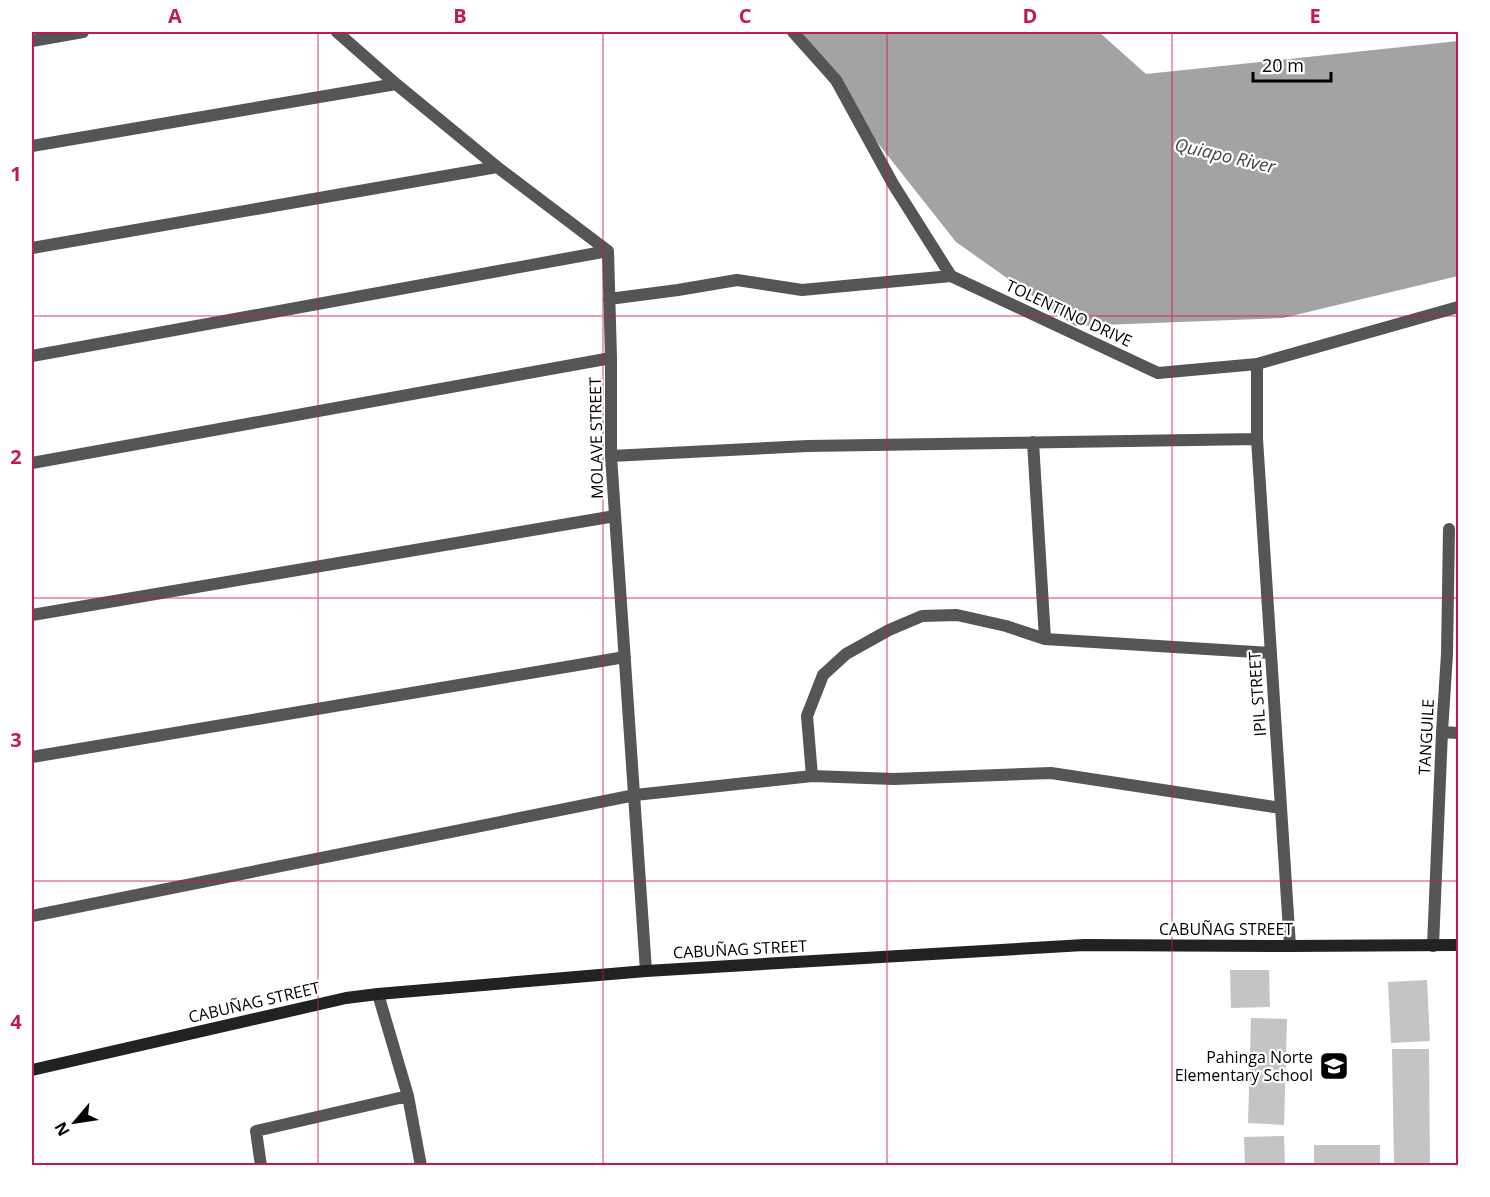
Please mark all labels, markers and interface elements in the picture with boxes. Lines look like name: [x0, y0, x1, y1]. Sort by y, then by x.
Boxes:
text: A: [168, 2, 182, 29]
text: B: [453, 2, 467, 29]
text: C: [739, 2, 752, 29]
text: D: [1023, 2, 1037, 29]
text: E: [1309, 2, 1321, 29]
scale bar: [1253, 45, 1331, 83]
text: 20 m: [1262, 53, 1304, 77]
water label: Quiapo River: [1173, 132, 1279, 178]
text: 1: [10, 160, 22, 187]
street label: TOLENTINO DRIVE: [1002, 274, 1136, 352]
street label: MOLAVE STREET: [584, 377, 608, 499]
text: 2: [10, 443, 22, 470]
street label: IPIL STREET: [1243, 651, 1271, 737]
street label: TANGUILE: [1413, 698, 1439, 776]
text: 3: [10, 726, 22, 753]
street label: CABUÑAG STREET: [1159, 918, 1293, 940]
street label: CABUÑAG STREET: [672, 934, 808, 963]
street label: CABUÑAG STREET: [186, 976, 322, 1028]
text: 4: [10, 1008, 22, 1035]
place label: Pahinga Norte Elementary School: [1175, 1046, 1313, 1086]
school or university icon: Pahinga Norte Elementary School: [1318, 1050, 1350, 1082]
north arrow: [45, 1092, 105, 1152]
text: N: [49, 1118, 75, 1140]

